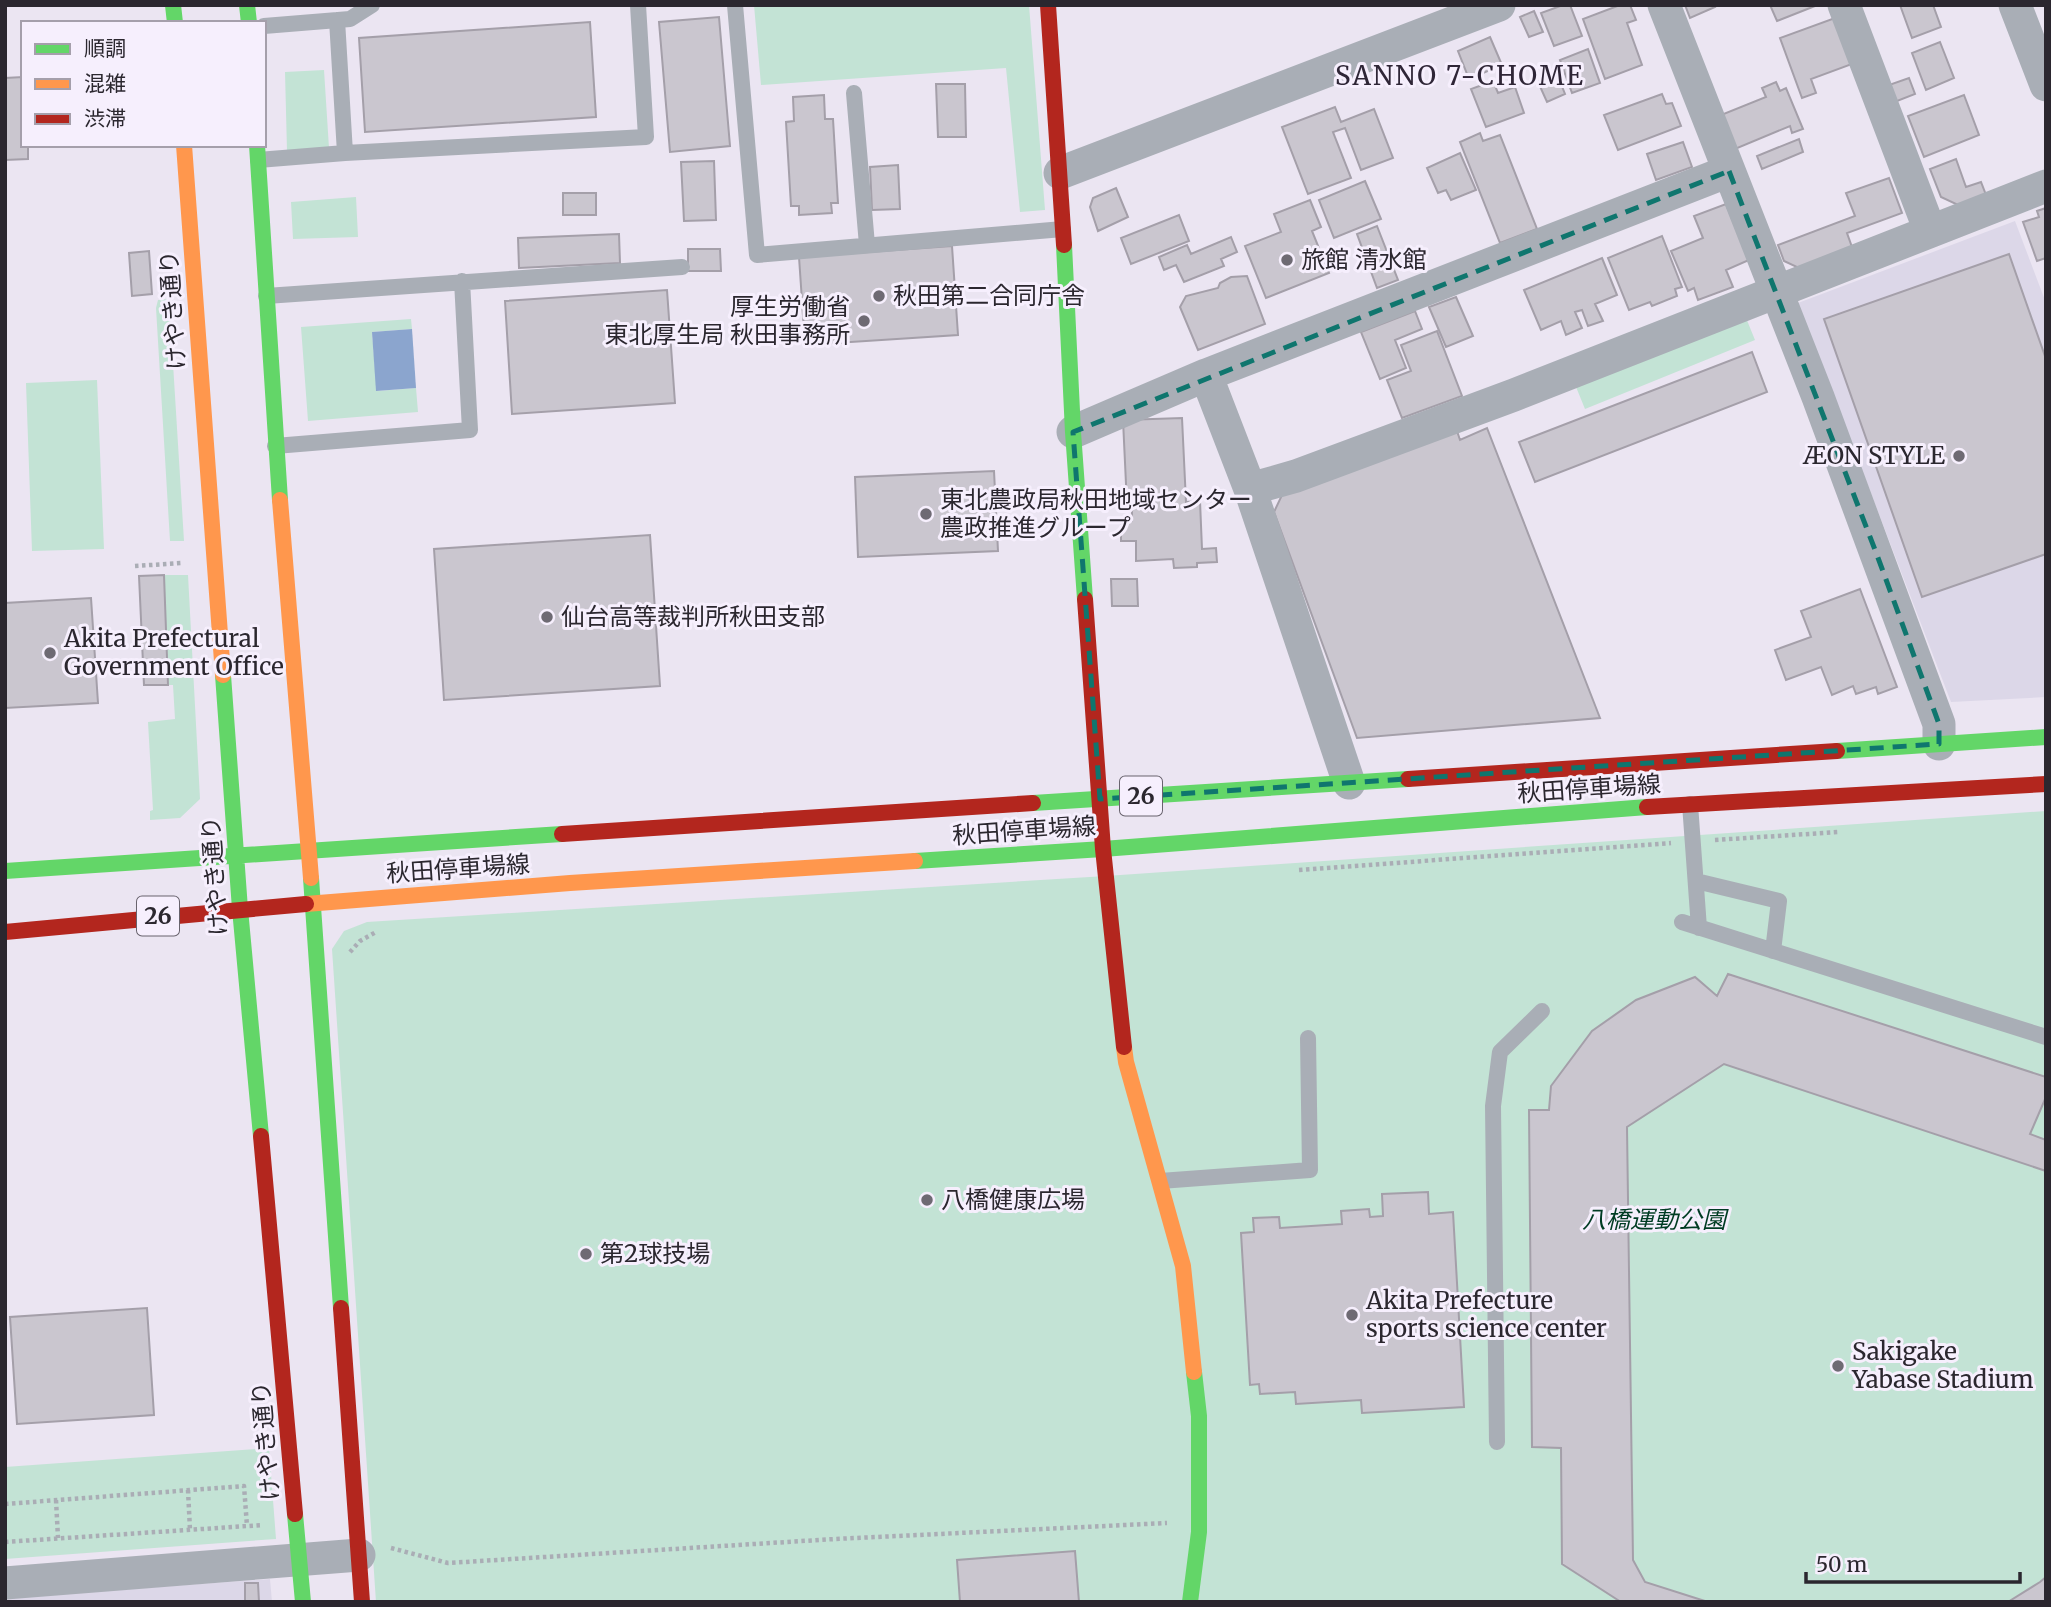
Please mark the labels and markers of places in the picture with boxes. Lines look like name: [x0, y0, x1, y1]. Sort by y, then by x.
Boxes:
place label: 旅館 清水館: [1301, 244, 1427, 275]
marker: 旅館 清水館: [1279, 252, 1295, 268]
place label: 秋田第二合同庁舎: [893, 280, 1085, 311]
marker: 秋田第二合同庁舎: [871, 288, 887, 304]
place label: 厚生労働省 東北厚生局 秋田事務所: [604, 291, 850, 350]
marker: 厚生労働省 東北厚生局 秋田事務所: [856, 313, 872, 329]
place label: ÆON STYLE: [1803, 440, 1946, 471]
marker: ÆON STYLE: [1951, 448, 1967, 464]
place label: 東北農政局秋田地域センター 農政推進グループ: [940, 484, 1252, 543]
marker: 東北農政局秋田地域センター 農政推進グループ: [918, 506, 934, 522]
place label: 仙台高等裁判所秋田支部: [561, 601, 825, 632]
marker: 仙台高等裁判所秋田支部: [539, 609, 555, 625]
place label: Akita Prefectural Government Office: [63, 623, 284, 682]
marker: Akita Prefectural Government Office: [42, 645, 58, 661]
place label: 八橋健康広場: [941, 1184, 1085, 1215]
marker: 八橋健康広場: [919, 1192, 935, 1208]
place label: 第2球技場: [600, 1238, 710, 1269]
marker: 第2球技場: [578, 1246, 594, 1262]
place label: Akita Prefecture sports science center: [1365, 1285, 1607, 1344]
marker: Akita Prefecture sports science center: [1344, 1307, 1360, 1323]
place label: Sakigake Yabase Stadium: [1851, 1336, 2034, 1395]
marker: Sakigake Yabase Stadium: [1830, 1358, 1846, 1374]

